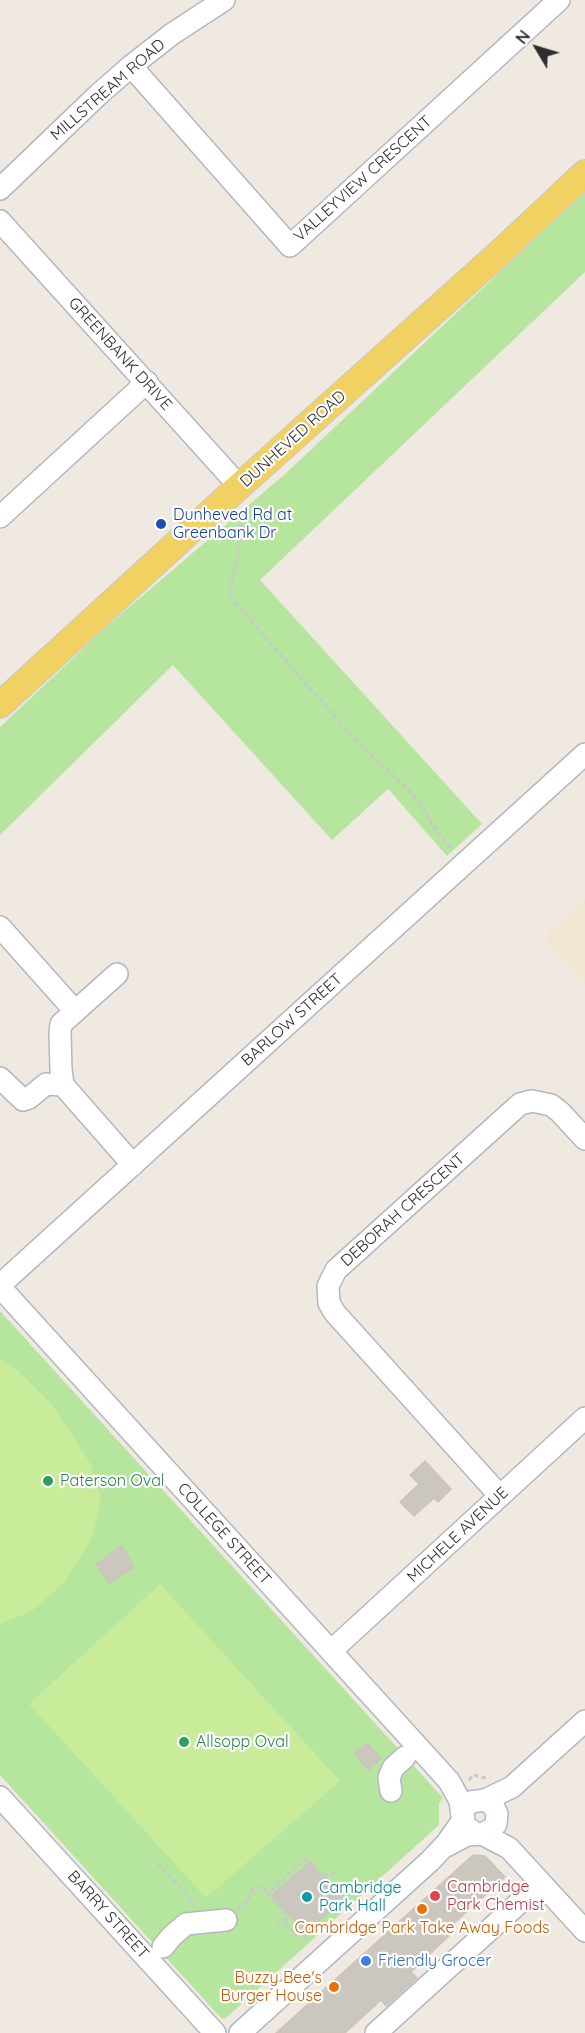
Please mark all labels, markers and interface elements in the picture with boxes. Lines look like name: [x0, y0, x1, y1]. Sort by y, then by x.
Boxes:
north arrow: [507, 18, 567, 78]
text: N: [511, 26, 534, 48]
street label: MILLSTREAM ROAD: [47, 35, 169, 145]
street label: VALLEYVIEW CRESCENT: [290, 112, 436, 246]
street label: GREENBANK DRIVE: [64, 294, 176, 414]
street label: DUNHEVED ROAD: [236, 387, 350, 491]
place label: Dunheved Rd at Greenbank Dr: [173, 505, 292, 543]
marker: Dunheved Rd at Greenbank Dr: [154, 517, 168, 531]
street label: BARLOW STREET: [238, 970, 346, 1070]
street label: DEBORAH CRESCENT: [337, 1149, 469, 1271]
place label: Paterson Oval: [60, 1471, 165, 1491]
marker: Paterson Oval: [41, 1474, 55, 1488]
street label: COLLEGE STREET: [173, 1479, 275, 1589]
street label: MICHELE AVENUE: [404, 1483, 512, 1587]
place label: Allsopp Oval: [196, 1732, 289, 1752]
marker: Allsopp Oval: [177, 1735, 191, 1749]
street label: BARRY STREET: [63, 1867, 153, 1963]
place label: Cambridge Park Chemist: [447, 1877, 545, 1915]
place label: Cambridge Park Hall: [319, 1878, 401, 1916]
marker: Cambridge Park Chemist: [428, 1889, 442, 1903]
marker: Cambridge Park Hall: [300, 1890, 314, 1904]
marker: Cambridge Park Take Away Foods: [415, 1902, 429, 1916]
place label: Cambridge Park Take Away Foods: [294, 1918, 550, 1938]
place label: Friendly Grocer: [378, 1951, 491, 1971]
marker: Friendly Grocer: [359, 1954, 373, 1968]
place label: Buzzy Bee's Burger House: [220, 1968, 322, 2006]
marker: Buzzy Bee's Burger House: [327, 1980, 341, 1994]

